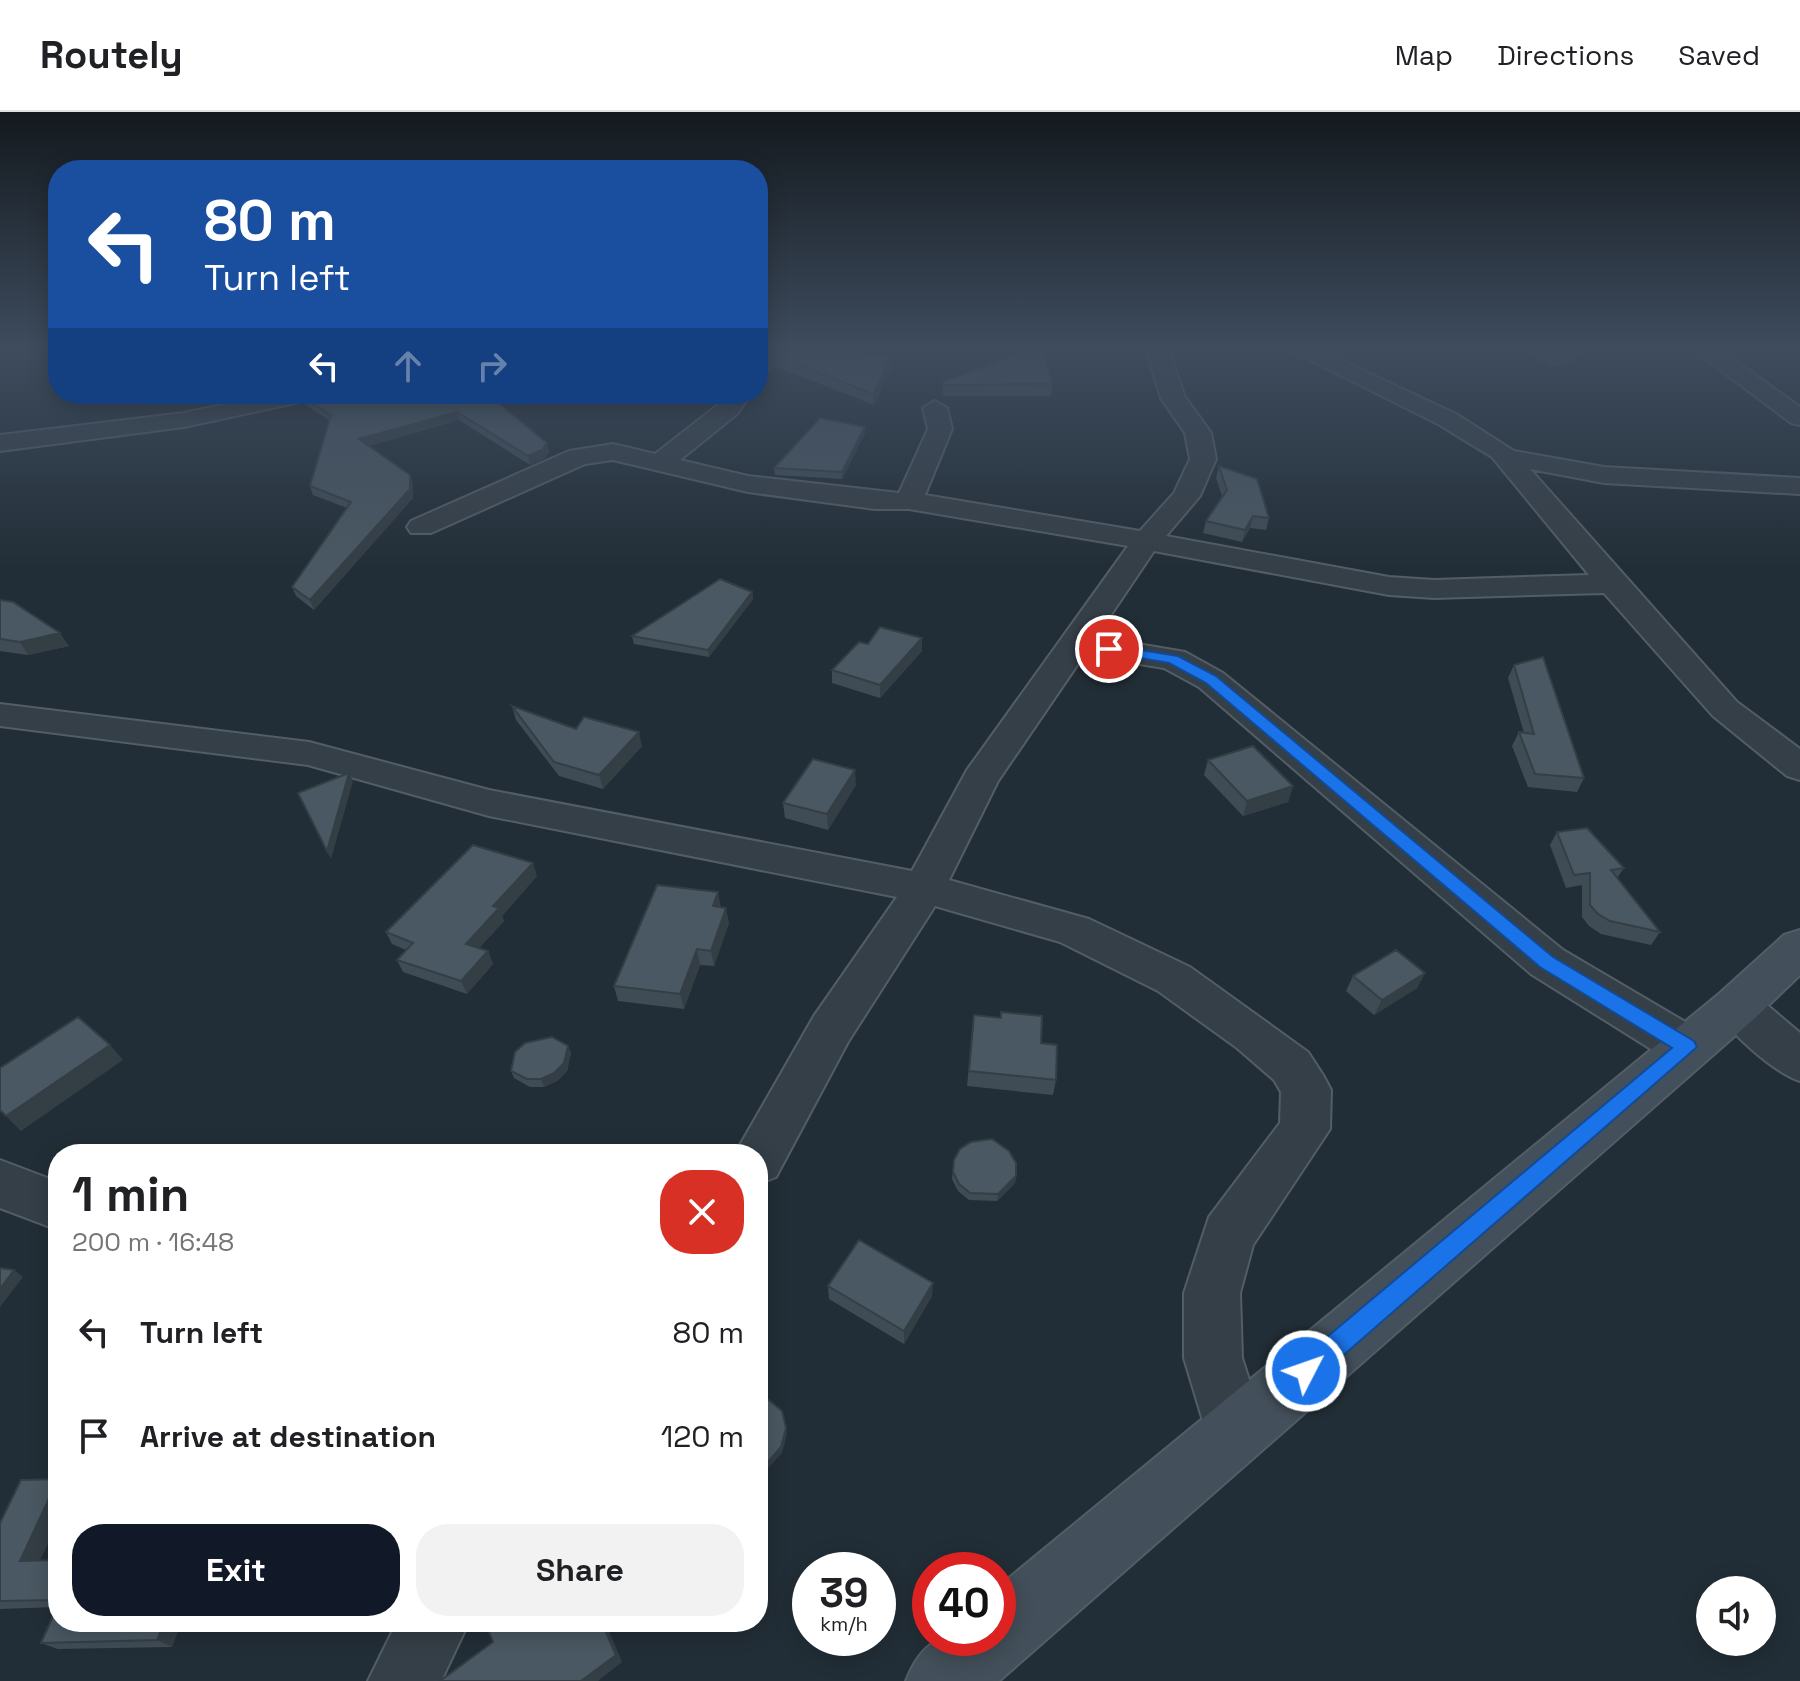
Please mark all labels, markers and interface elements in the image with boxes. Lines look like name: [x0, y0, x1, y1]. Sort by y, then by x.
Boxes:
text: Routely: [40, 31, 183, 79]
text: Map: [1395, 37, 1453, 73]
text: Directions: [1497, 37, 1634, 73]
text: Saved: [1678, 37, 1760, 73]
text: 80 m: [204, 185, 336, 256]
icon: left: [72, 192, 176, 296]
text: Turn left: [204, 255, 351, 301]
icon: left: [302, 344, 346, 388]
icon: ahead: [386, 344, 430, 388]
icon: right: [470, 344, 514, 388]
pin: [1075, 615, 1143, 683]
icon: arrive: [1087, 627, 1131, 671]
text: 1 min: [72, 1164, 189, 1225]
button: close: [660, 1170, 744, 1254]
text: 200 m · 16:48: [72, 1225, 234, 1259]
icon: left: [72, 1310, 116, 1354]
text: Turn left: [140, 1313, 263, 1352]
text: 80 m: [673, 1313, 744, 1352]
position arrow: [1264, 1329, 1348, 1413]
icon: arrive: [72, 1414, 116, 1458]
text: Arrive at destination: [140, 1417, 436, 1456]
text: 120 m: [661, 1417, 744, 1456]
button: Exit: [72, 1524, 400, 1616]
button: Share: [416, 1524, 744, 1616]
speed limit sign: 40: [912, 1552, 1016, 1656]
text: 39: [819, 1568, 869, 1619]
map controls: [1696, 1576, 1776, 1656]
button: sound: [1696, 1576, 1776, 1656]
text: km/h: [820, 1611, 868, 1637]

